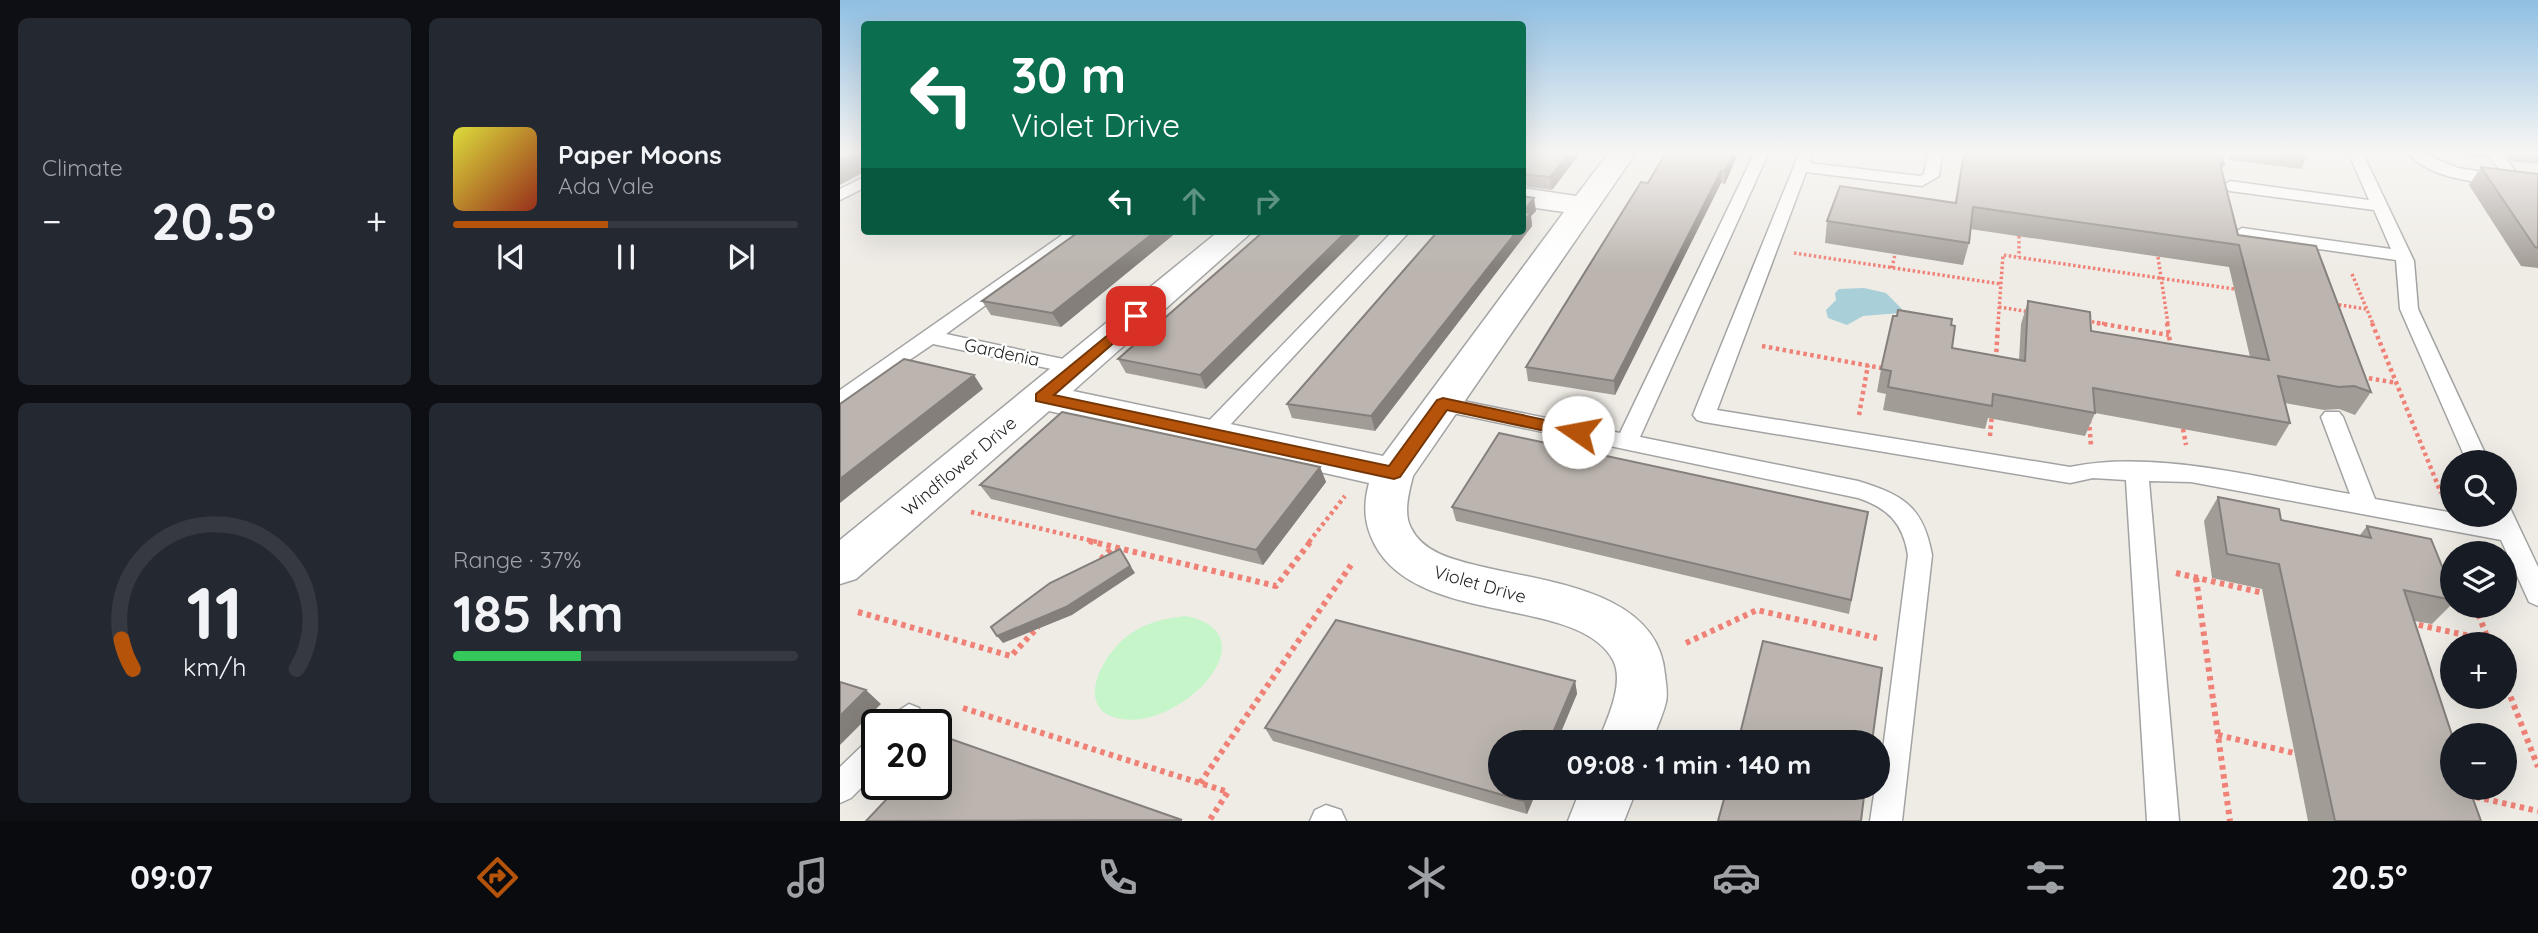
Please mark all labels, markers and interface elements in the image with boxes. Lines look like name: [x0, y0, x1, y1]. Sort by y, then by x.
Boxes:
text: 30 m: [1011, 44, 1126, 105]
icon: left: [896, 49, 987, 140]
text: Violet Drive: [1011, 105, 1180, 145]
text: Paper Moons: [558, 138, 722, 171]
text: Climate: [42, 153, 123, 182]
text: Ada Vale: [558, 171, 654, 200]
icon: left: [1102, 182, 1140, 220]
icon: ahead: [1175, 182, 1213, 220]
icon: right: [1248, 182, 1286, 220]
text: 20.5°: [151, 188, 276, 253]
text: −: [42, 197, 62, 245]
text: +: [366, 197, 387, 245]
icon: previous: [492, 238, 530, 276]
icon: pause: [607, 238, 645, 276]
icon: next: [722, 238, 760, 276]
pin: [1106, 286, 1166, 346]
icon: arrive: [1117, 297, 1155, 335]
street label: Gardenia: [962, 333, 1042, 371]
position arrow: [1541, 395, 1615, 469]
street label: Windflower Drive: [897, 411, 1021, 521]
map controls: [2440, 450, 2517, 800]
button: search: [2440, 450, 2517, 527]
button: layers: [2440, 541, 2517, 618]
text: Range · 37%: [453, 545, 581, 574]
street label: Violet Drive: [1431, 560, 1529, 608]
text: 11: [186, 566, 243, 657]
text: 185 km: [453, 580, 624, 645]
button: +: [2440, 632, 2517, 709]
text: km/h: [183, 651, 246, 682]
speed limit sign: 20: [861, 709, 952, 800]
button: −: [2440, 723, 2517, 800]
text: 09:08 · 1 min · 140 m: [1567, 748, 1811, 781]
icon: directions: [473, 853, 522, 902]
icon: music: [783, 853, 832, 902]
icon: phone: [1093, 853, 1142, 902]
icon: climate: [1402, 853, 1451, 902]
icon: car: [1712, 853, 1761, 902]
icon: filters: [2021, 853, 2070, 902]
text: 09:07: [130, 857, 213, 897]
text: 20.5°: [2331, 857, 2408, 897]

